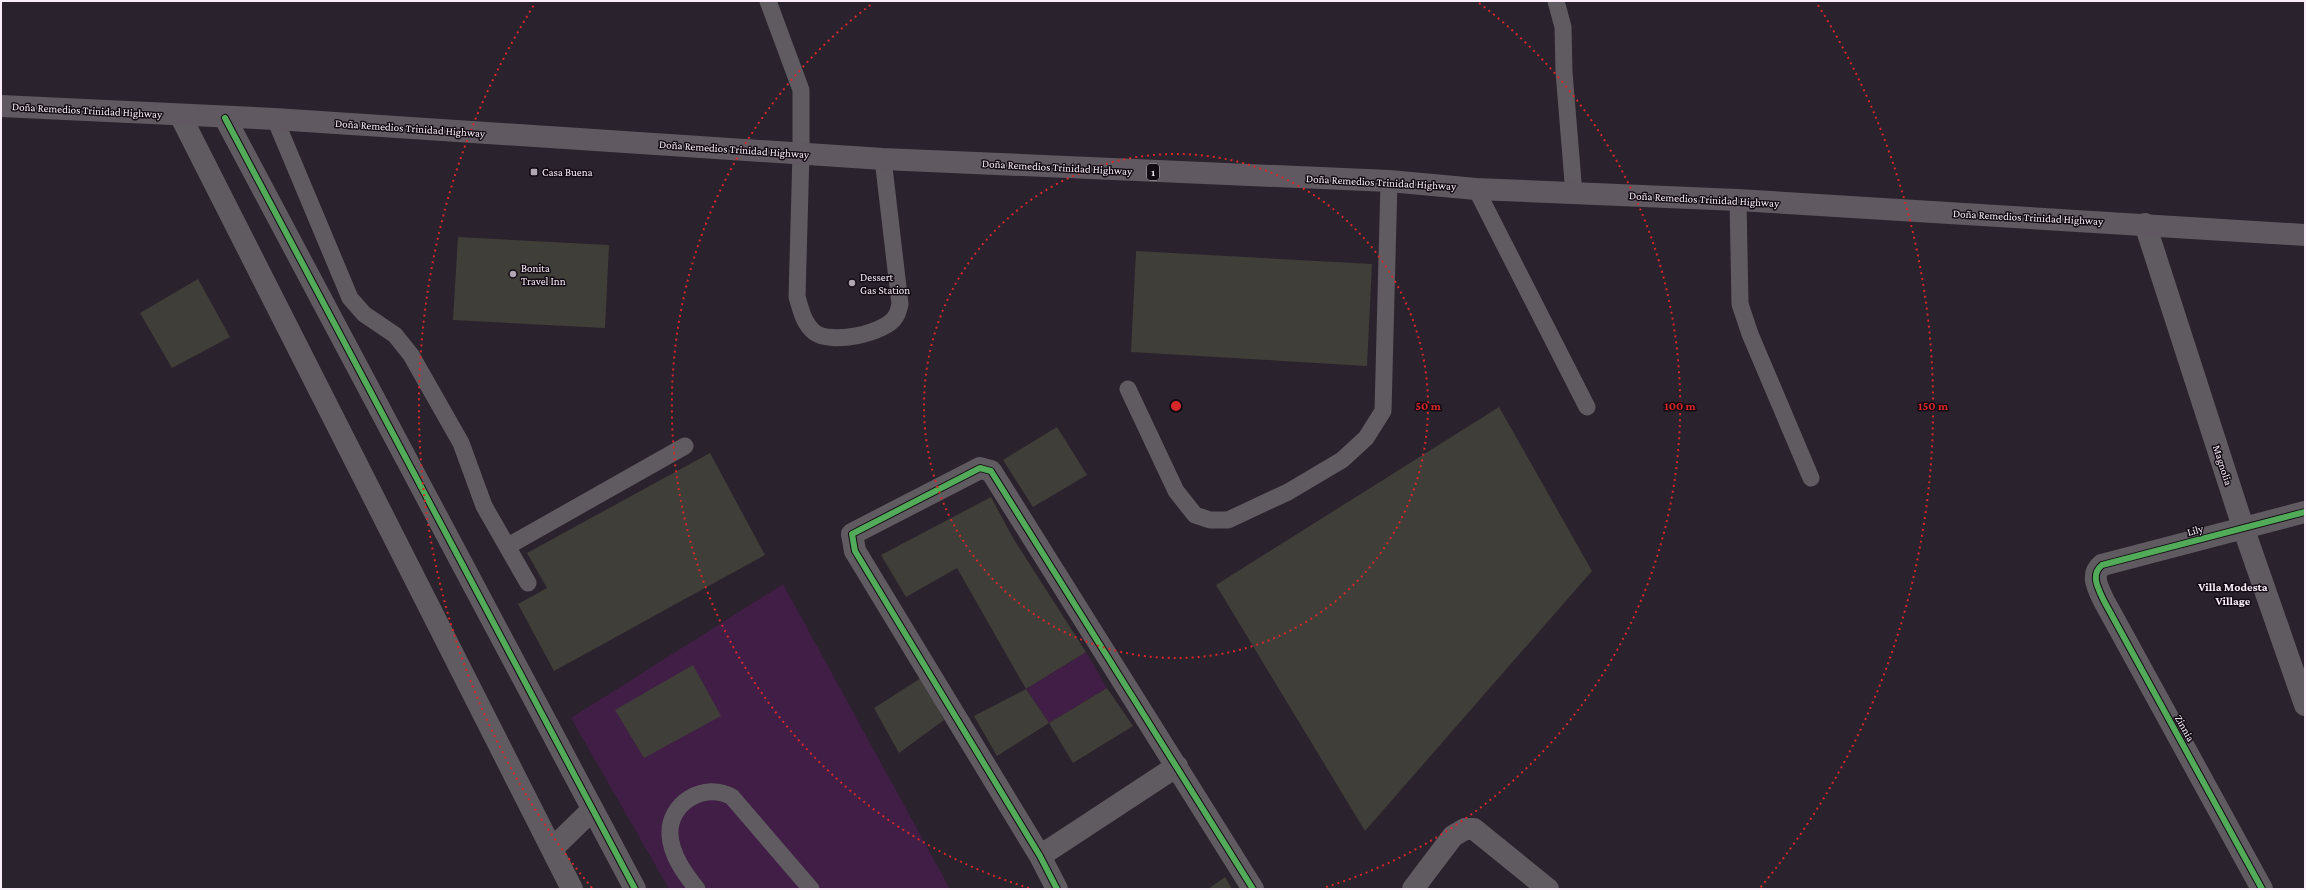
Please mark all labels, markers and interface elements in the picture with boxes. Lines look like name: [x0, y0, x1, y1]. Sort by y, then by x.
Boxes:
street label: Doña Remedios Trinidad Highway: [11, 100, 163, 121]
street label: Doña Remedios Trinidad Highway: [334, 117, 486, 140]
street label: Doña Remedios Trinidad Highway: [658, 138, 810, 161]
street label: Doña Remedios Trinidad Highway: [981, 157, 1133, 178]
road number: 1: [1147, 164, 1159, 180]
place label: Casa Buena: [542, 166, 593, 178]
marker: Casa Buena: [529, 167, 539, 177]
street label: Doña Remedios Trinidad Highway: [1305, 172, 1457, 193]
street label: Doña Remedios Trinidad Highway: [1628, 189, 1780, 210]
street label: Doña Remedios Trinidad Highway: [1952, 207, 2104, 228]
place label: Bonita Travel Inn: [521, 262, 566, 287]
marker: Bonita Travel Inn: [508, 269, 518, 279]
place label: Dessert Gas Station: [860, 271, 910, 296]
marker: Dessert Gas Station: [847, 278, 857, 288]
centre of rings: [1169, 399, 1183, 413]
text: 50 m: [1415, 399, 1442, 413]
text: 100 m: [1664, 399, 1697, 413]
text: 150 m: [1918, 399, 1949, 413]
street label: Magnolia: [2210, 443, 2235, 487]
street label: Lily: [2186, 522, 2206, 539]
district label: Villa Modesta Village: [2197, 580, 2268, 608]
street label: Zinnia: [2173, 713, 2197, 743]

